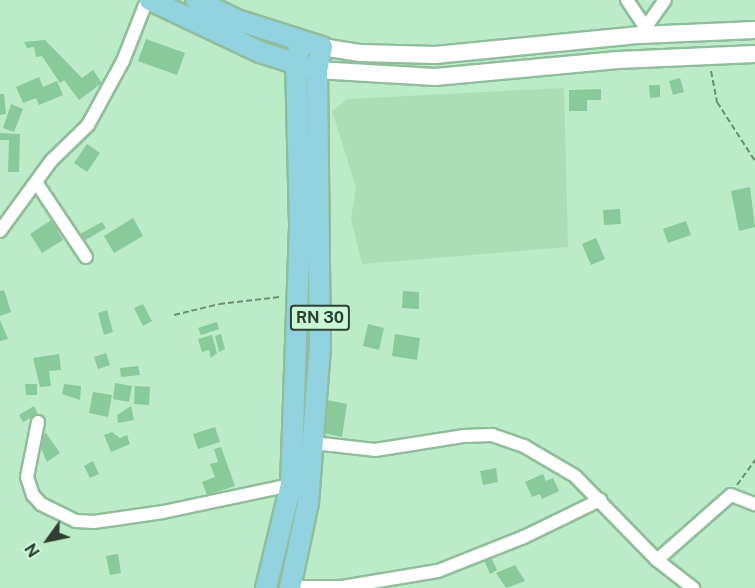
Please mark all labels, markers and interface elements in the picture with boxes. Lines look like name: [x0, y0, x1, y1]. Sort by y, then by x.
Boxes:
road number: RN 30: [288, 305, 352, 331]
north arrow: [18, 510, 78, 570]
text: N: [21, 540, 44, 561]

